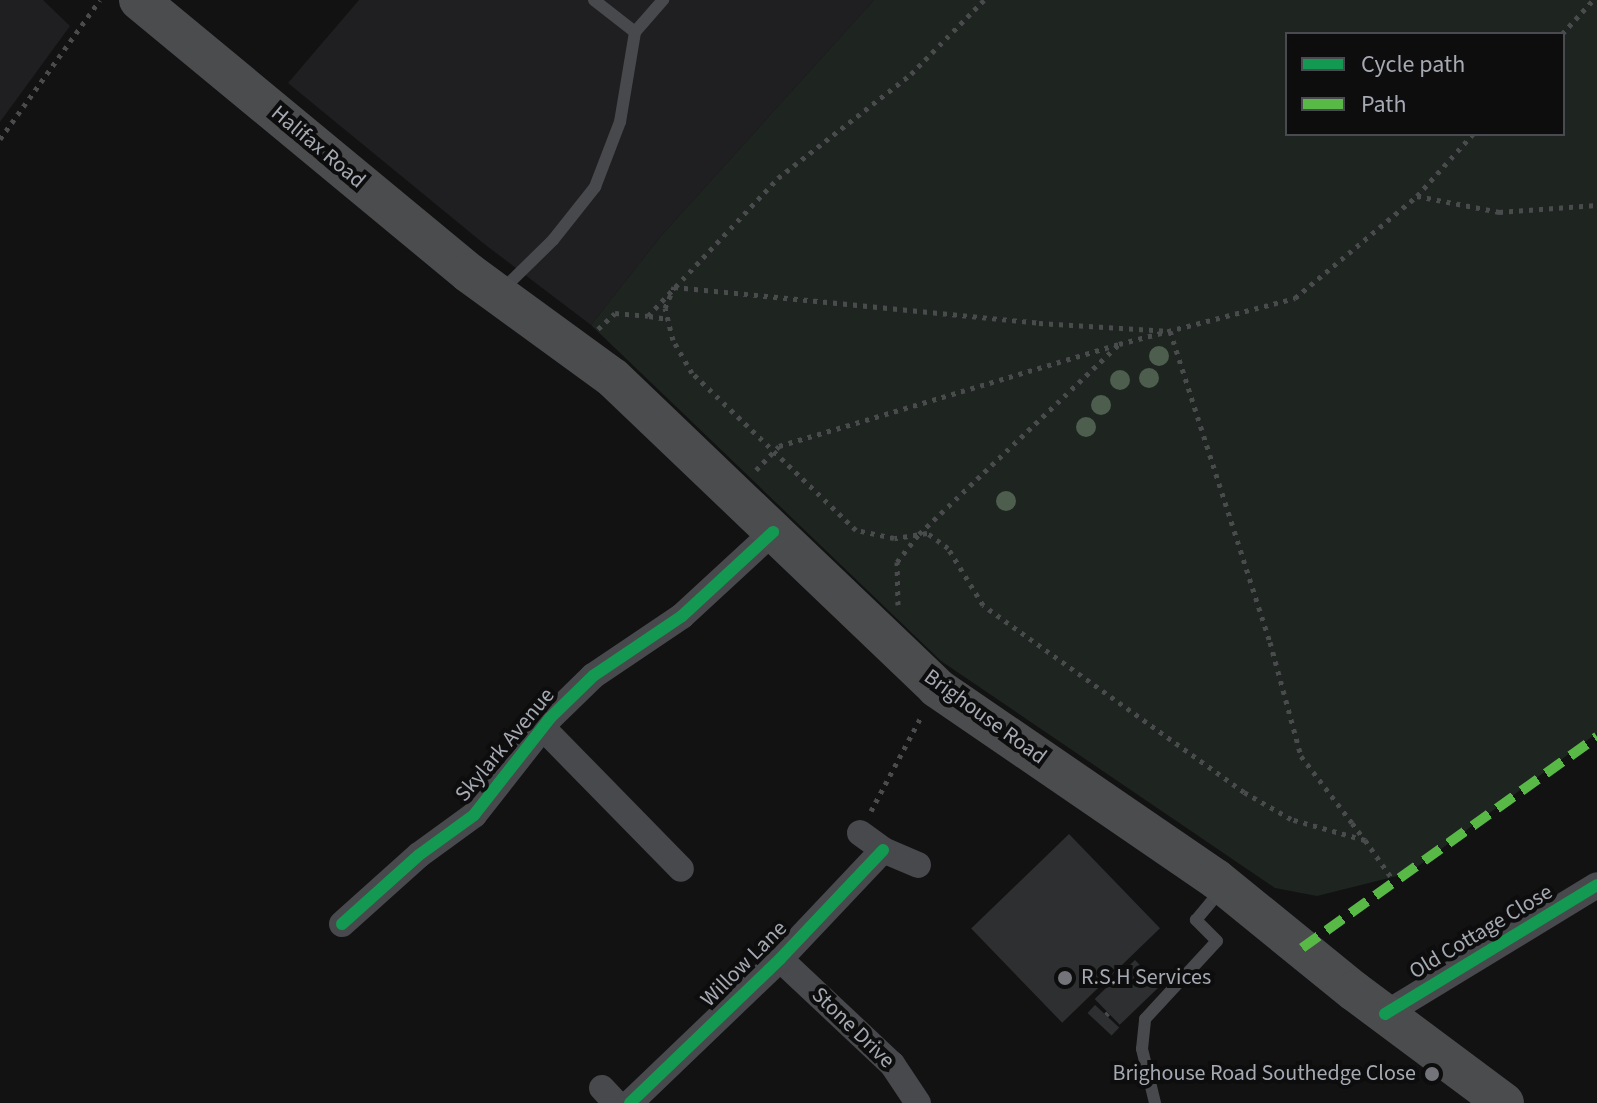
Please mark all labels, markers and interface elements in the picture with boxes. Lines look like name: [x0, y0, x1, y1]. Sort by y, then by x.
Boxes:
legend: [1285, 32, 1565, 136]
text: Cycle path: [1361, 47, 1465, 82]
text: Path: [1361, 87, 1407, 122]
street label: Halifax Road: [265, 100, 371, 194]
street label: Brighouse Road: [919, 664, 1051, 770]
street label: Skylark Avenue: [450, 683, 560, 807]
street label: Old Cottage Close: [1405, 879, 1557, 985]
street label: Willow Lane: [696, 916, 792, 1012]
place label: R.S.H Services: [1081, 965, 1211, 991]
marker: R.S.H Services: [1056, 969, 1074, 987]
street label: Stone Drive: [806, 982, 900, 1074]
place label: Brighouse Road Southedge Close: [1112, 1061, 1416, 1087]
marker: Brighouse Road Southedge Close: [1423, 1065, 1441, 1083]

